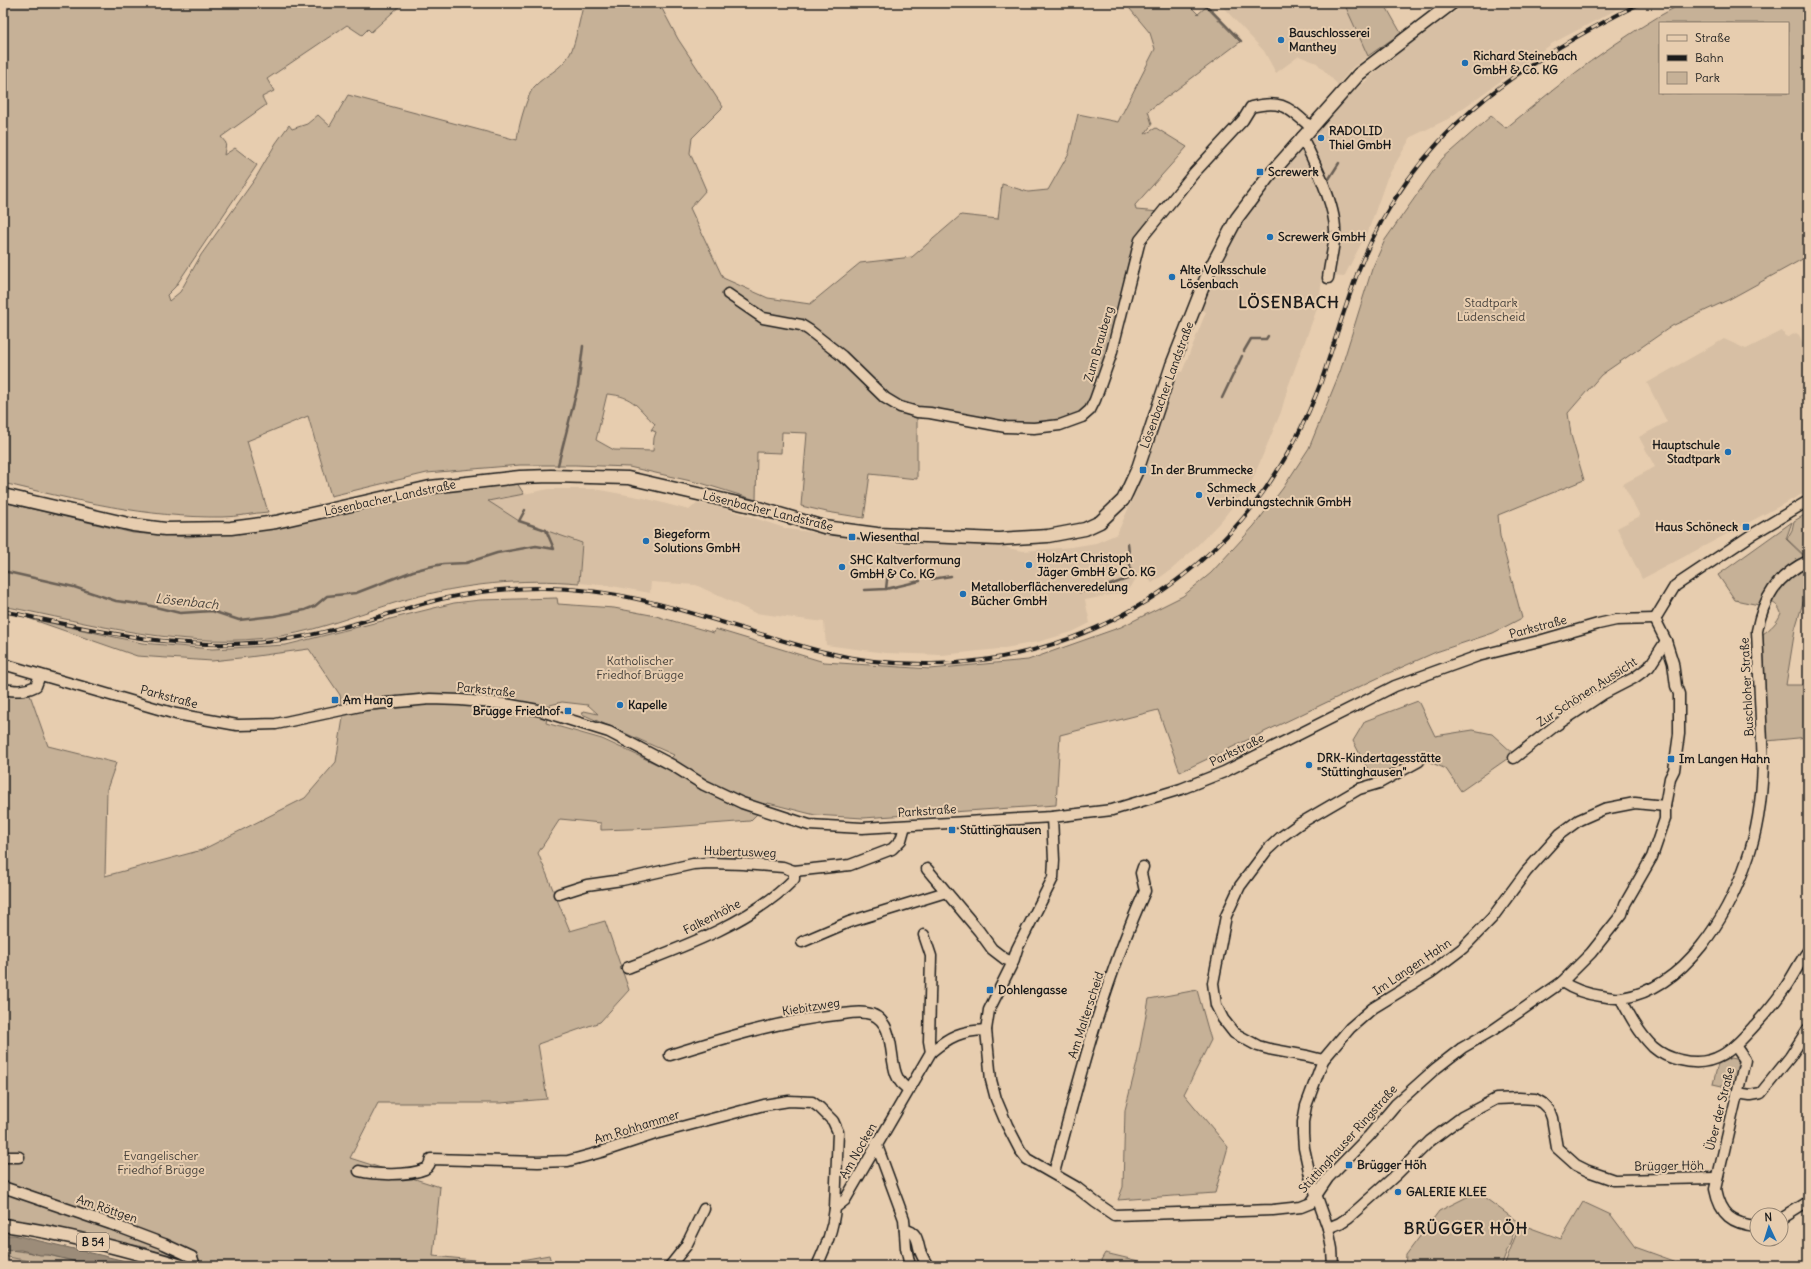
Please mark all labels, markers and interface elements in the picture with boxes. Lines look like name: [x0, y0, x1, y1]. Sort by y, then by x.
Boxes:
legend: [1659, 22, 1789, 94]
place label: Bauschlosserei Manthey: [1289, 25, 1370, 55]
text: Straße: [1695, 30, 1730, 45]
marker: Bauschlosserei Manthey: [1276, 35, 1286, 45]
place label: Richard Steinebach GmbH & Co. KG: [1473, 48, 1577, 77]
text: Bahn: [1695, 50, 1724, 65]
marker: Richard Steinebach GmbH & Co. KG: [1460, 58, 1470, 68]
text: Park: [1695, 70, 1720, 85]
place label: RADOLID Thiel GmbH: [1329, 123, 1392, 152]
marker: RADOLID Thiel GmbH: [1316, 133, 1326, 143]
place label: Screwerk: [1268, 164, 1319, 179]
marker: Screwerk: [1255, 167, 1265, 177]
place label: Screwerk GmbH: [1278, 229, 1366, 244]
marker: Screwerk GmbH: [1265, 232, 1275, 242]
place label: Alte Volksschule Lösenbach: [1180, 262, 1267, 291]
marker: Alte Volksschule Lösenbach: [1167, 272, 1177, 282]
district label: LÖSENBACH: [1238, 292, 1340, 312]
park label: Stadtpark Lüdenscheid: [1457, 295, 1525, 324]
street label: Zum Brauberg: [1081, 304, 1116, 383]
street label: Lösenbacher Landstraße: [1137, 319, 1197, 450]
place label: Hauptschule Stadtpark: [1652, 437, 1721, 467]
marker: Hauptschule Stadtpark: [1723, 447, 1733, 457]
place label: In der Brummecke: [1151, 462, 1254, 477]
marker: In der Brummecke: [1138, 465, 1148, 475]
street label: Lösenbacher Landstraße: [323, 476, 457, 519]
place label: Schmeck Verbindungstechnik GmbH: [1207, 480, 1352, 510]
street label: Lösenbacher Landstraße: [701, 487, 835, 534]
marker: Schmeck Verbindungstechnik GmbH: [1194, 490, 1204, 500]
place label: Haus Schöneck: [1655, 519, 1738, 534]
marker: Haus Schöneck: [1741, 522, 1751, 532]
place label: Biegeform Solutions GmbH: [654, 526, 741, 555]
place label: Wiesenthal: [860, 529, 920, 544]
marker: Wiesenthal: [847, 532, 857, 542]
marker: Biegeform Solutions GmbH: [641, 536, 651, 546]
place label: HolzArt Christoph Jäger GmbH & Co. KG: [1037, 550, 1156, 580]
place label: SHC Kaltverformung GmbH & Co. KG: [850, 552, 961, 581]
marker: HolzArt Christoph Jäger GmbH & Co. KG: [1024, 560, 1034, 570]
marker: SHC Kaltverformung GmbH & Co. KG: [837, 562, 847, 572]
place label: Metalloberflächenveredelung Bücher GmbH: [971, 579, 1128, 608]
marker: Metalloberflächenveredelung Bücher GmbH: [958, 589, 968, 599]
water label: Lösenbach: [155, 590, 220, 613]
street label: Parkstraße: [1507, 612, 1568, 641]
street label: Buschloher Straße: [1736, 637, 1757, 737]
park label: Katholischer Friedhof Brügge: [596, 653, 684, 682]
street label: Zur Schönen Aussicht: [1534, 654, 1640, 730]
street label: Parkstraße: [456, 679, 516, 700]
street label: Parkstraße: [139, 682, 200, 711]
place label: Am Hang: [343, 692, 394, 708]
marker: Am Hang: [330, 695, 340, 705]
place label: Kapelle: [628, 697, 668, 713]
marker: Kapelle: [615, 700, 625, 710]
place label: Brügge Friedhof: [473, 703, 561, 719]
marker: Brügge Friedhof: [563, 706, 573, 716]
street label: Parkstraße: [1207, 730, 1267, 769]
place label: DRK-Kindertagesstätte "Stüttinghausen": [1317, 750, 1442, 780]
place label: Im Langen Hahn: [1679, 751, 1770, 767]
marker: Im Langen Hahn: [1666, 754, 1676, 764]
marker: DRK-Kindertagesstätte "Stüttinghausen": [1304, 760, 1314, 770]
street label: Parkstraße: [897, 801, 957, 820]
place label: Stüttinghausen: [960, 822, 1042, 838]
marker: Stüttinghausen: [947, 825, 957, 835]
street label: Hubertusweg: [703, 843, 777, 860]
street label: Falkenhöhe: [681, 896, 743, 937]
street label: Im Langen Hahn: [1370, 935, 1454, 998]
street label: Am Malterscheid: [1064, 970, 1107, 1060]
place label: Dohlengasse: [998, 982, 1068, 998]
marker: Dohlengasse: [985, 985, 995, 995]
street label: Kiebitzweg: [781, 995, 841, 1018]
street label: Über der Straße: [1702, 1066, 1737, 1152]
street label: Stüttinghauser Ringstraße: [1295, 1081, 1400, 1196]
street label: Am Rohhammer: [592, 1106, 681, 1147]
street label: Am Nocken: [836, 1120, 879, 1181]
park label: Evangelischer Friedhof Brügge: [117, 1148, 205, 1177]
place label: Brügger Höh: [1357, 1157, 1427, 1173]
street label: Brügger Höh: [1634, 1157, 1704, 1174]
marker: Brügger Höh: [1344, 1160, 1354, 1170]
place label: GALERIE KLEE: [1406, 1184, 1487, 1199]
marker: GALERIE KLEE: [1393, 1187, 1403, 1197]
street label: Am Röttgen: [75, 1191, 140, 1226]
north arrow: [1749, 1207, 1789, 1247]
text: N: [1764, 1210, 1773, 1224]
district label: BRÜGGER HÖH: [1404, 1218, 1528, 1238]
road number: B 54: [77, 1233, 109, 1251]

